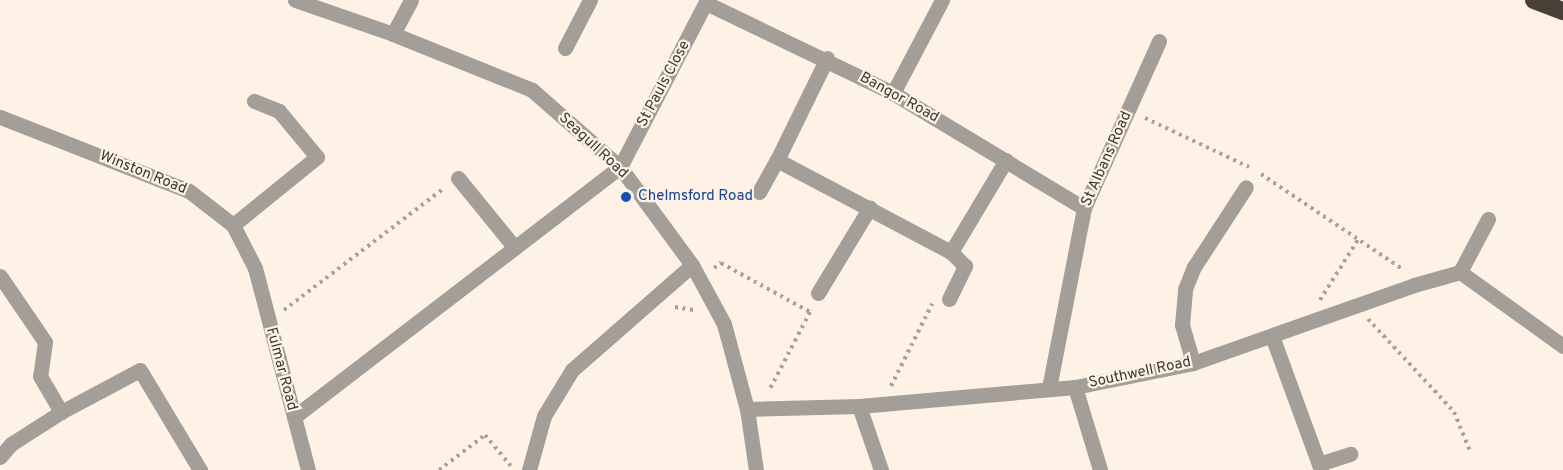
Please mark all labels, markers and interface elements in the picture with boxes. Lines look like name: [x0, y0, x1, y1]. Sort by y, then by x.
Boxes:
street label: St Pauls Close: [634, 38, 694, 130]
street label: Bangor Road: [856, 69, 942, 127]
street label: St Albans Road: [1078, 108, 1136, 210]
street label: Seagull Road: [555, 109, 631, 183]
street label: Winston Road: [97, 147, 189, 199]
place label: Chelmsford Road: [638, 188, 753, 206]
marker: Chelmsford Road: [619, 190, 633, 204]
street label: Fulmar Road: [261, 326, 301, 412]
street label: Southwell Road: [1087, 353, 1193, 393]

